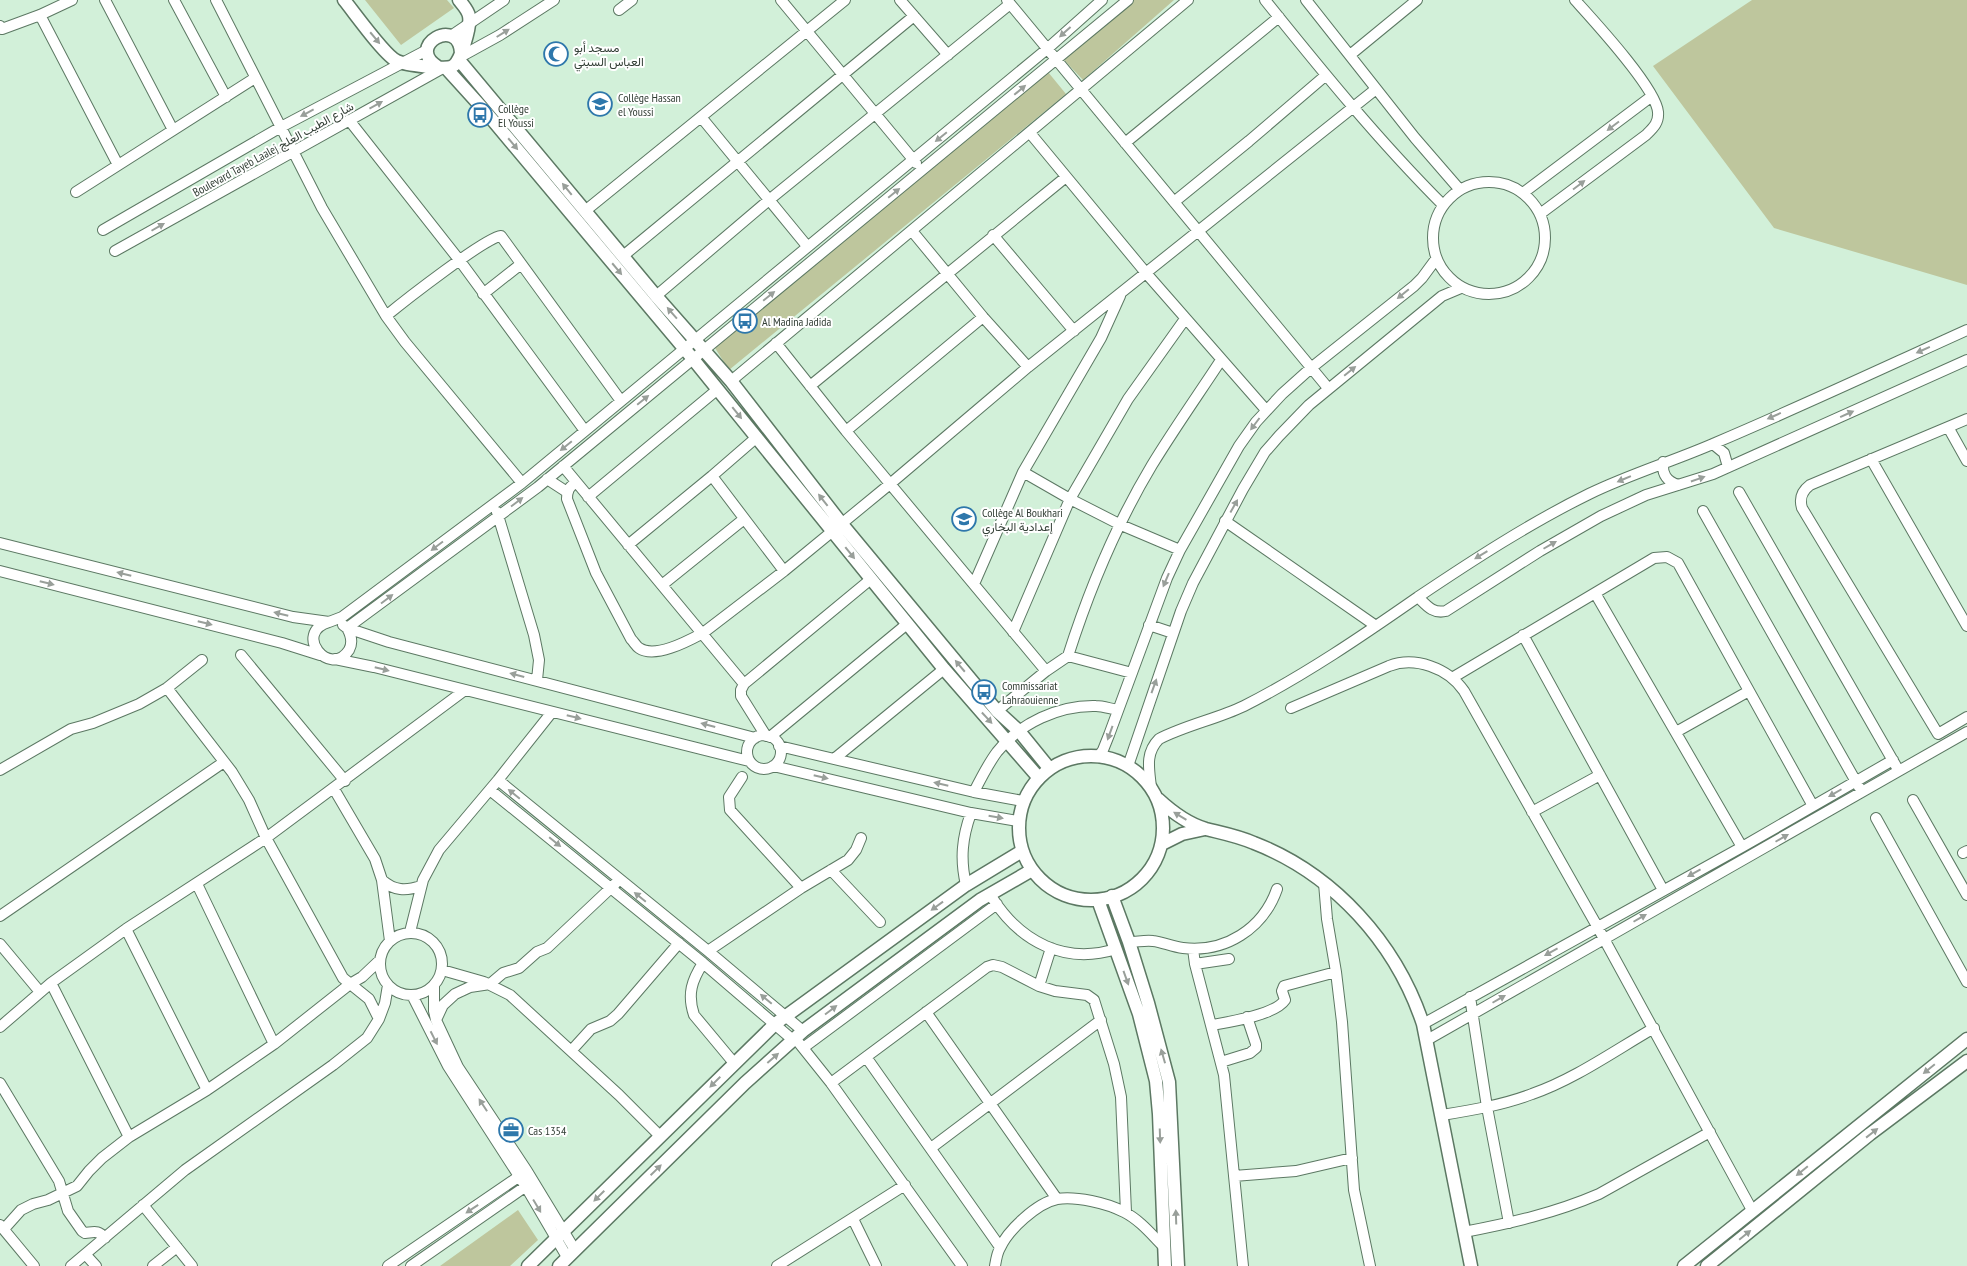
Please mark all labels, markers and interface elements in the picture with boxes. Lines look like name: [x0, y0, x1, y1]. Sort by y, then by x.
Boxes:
one-way arrow: [1059, 27, 1072, 38]
one-way arrow: [496, 28, 510, 38]
one-way arrow: [369, 31, 380, 44]
place label: مسجد أبو العباس السبتي: [574, 40, 644, 72]
mosque icon: مسجد أبو العباس السبتي: [543, 41, 569, 67]
one-way arrow: [1013, 84, 1026, 95]
place label: Collège Hassan el Youssi: [618, 90, 681, 119]
school or university icon: Collège Hassan el Youssi: [587, 91, 613, 117]
street label: Boulevard Tayeb Laalej شارع الطيب العلج: [190, 98, 357, 201]
one-way arrow: [369, 101, 383, 109]
place label: Collège El Youssi: [498, 101, 534, 130]
bus stop icon: Collège El Youssi: [467, 102, 493, 128]
one-way arrow: [299, 109, 314, 117]
one-way arrow: [1607, 120, 1620, 131]
one-way arrow: [934, 131, 947, 142]
one-way arrow: [507, 137, 518, 150]
one-way arrow: [1573, 180, 1586, 190]
one-way arrow: [561, 183, 572, 196]
one-way arrow: [887, 188, 900, 199]
one-way arrow: [151, 223, 165, 232]
one-way arrow: [612, 262, 623, 275]
one-way arrow: [1397, 289, 1410, 300]
one-way arrow: [762, 291, 775, 302]
one-way arrow: [666, 308, 678, 320]
bus stop icon: Al Madina Jadida: [732, 308, 758, 334]
place label: Al Madina Jadida: [762, 314, 832, 329]
one-way arrow: [1915, 346, 1930, 354]
one-way arrow: [1343, 365, 1356, 376]
one-way arrow: [636, 394, 649, 405]
one-way arrow: [732, 406, 743, 419]
one-way arrow: [1840, 410, 1854, 418]
one-way arrow: [1767, 413, 1781, 421]
one-way arrow: [1249, 417, 1260, 430]
one-way arrow: [560, 441, 573, 452]
one-way arrow: [1617, 475, 1631, 483]
one-way arrow: [1690, 475, 1705, 483]
one-way arrow: [818, 493, 828, 507]
one-way arrow: [510, 497, 524, 507]
one-way arrow: [1229, 499, 1238, 512]
place label: Collège Al Boukhari إعدادية البخاري: [982, 505, 1063, 537]
school or university icon: Collège Al Boukhari إعدادية البخاري: [951, 506, 977, 532]
one-way arrow: [430, 541, 444, 551]
one-way arrow: [1543, 541, 1557, 549]
one-way arrow: [845, 546, 856, 559]
one-way arrow: [1475, 551, 1488, 560]
one-way arrow: [116, 570, 131, 578]
one-way arrow: [1162, 573, 1170, 587]
one-way arrow: [40, 579, 55, 587]
one-way arrow: [380, 594, 394, 604]
one-way arrow: [274, 610, 289, 618]
one-way arrow: [197, 619, 212, 627]
one-way arrow: [954, 660, 965, 673]
one-way arrow: [375, 665, 390, 673]
one-way arrow: [509, 671, 525, 679]
place label: Commissariat Lahraouienne: [1002, 678, 1058, 707]
one-way arrow: [1151, 678, 1159, 693]
bus stop icon: Commissariat Lahraouienne: [971, 679, 997, 705]
one-way arrow: [981, 712, 993, 724]
one-way arrow: [566, 714, 581, 722]
one-way arrow: [700, 721, 715, 729]
one-way arrow: [1106, 725, 1113, 740]
one-way arrow: [813, 773, 828, 781]
one-way arrow: [934, 780, 949, 788]
one-way arrow: [508, 788, 521, 799]
one-way arrow: [1829, 789, 1842, 798]
one-way arrow: [1173, 811, 1187, 820]
one-way arrow: [988, 814, 1004, 822]
one-way arrow: [1775, 833, 1788, 842]
one-way arrow: [549, 837, 562, 848]
one-way arrow: [1686, 869, 1701, 877]
one-way arrow: [634, 891, 647, 902]
one-way arrow: [930, 901, 944, 911]
one-way arrow: [1634, 914, 1647, 923]
one-way arrow: [1545, 947, 1558, 956]
one-way arrow: [1123, 971, 1130, 986]
one-way arrow: [760, 994, 773, 1005]
one-way arrow: [1493, 994, 1506, 1003]
one-way arrow: [824, 1005, 837, 1016]
one-way arrow: [430, 1031, 438, 1045]
one-way arrow: [1159, 1048, 1167, 1063]
one-way arrow: [767, 1053, 779, 1064]
one-way arrow: [1923, 1064, 1936, 1075]
one-way arrow: [709, 1076, 721, 1088]
one-way arrow: [479, 1099, 488, 1112]
office icon: Cas 1354: [498, 1117, 524, 1143]
place label: Cas 1354: [528, 1123, 567, 1138]
one-way arrow: [1865, 1128, 1878, 1139]
one-way arrow: [1156, 1129, 1164, 1145]
one-way arrow: [649, 1164, 661, 1176]
one-way arrow: [1796, 1165, 1809, 1176]
one-way arrow: [593, 1190, 605, 1202]
one-way arrow: [533, 1200, 542, 1213]
one-way arrow: [466, 1204, 479, 1214]
one-way arrow: [1172, 1209, 1180, 1225]
one-way arrow: [1738, 1230, 1751, 1241]

